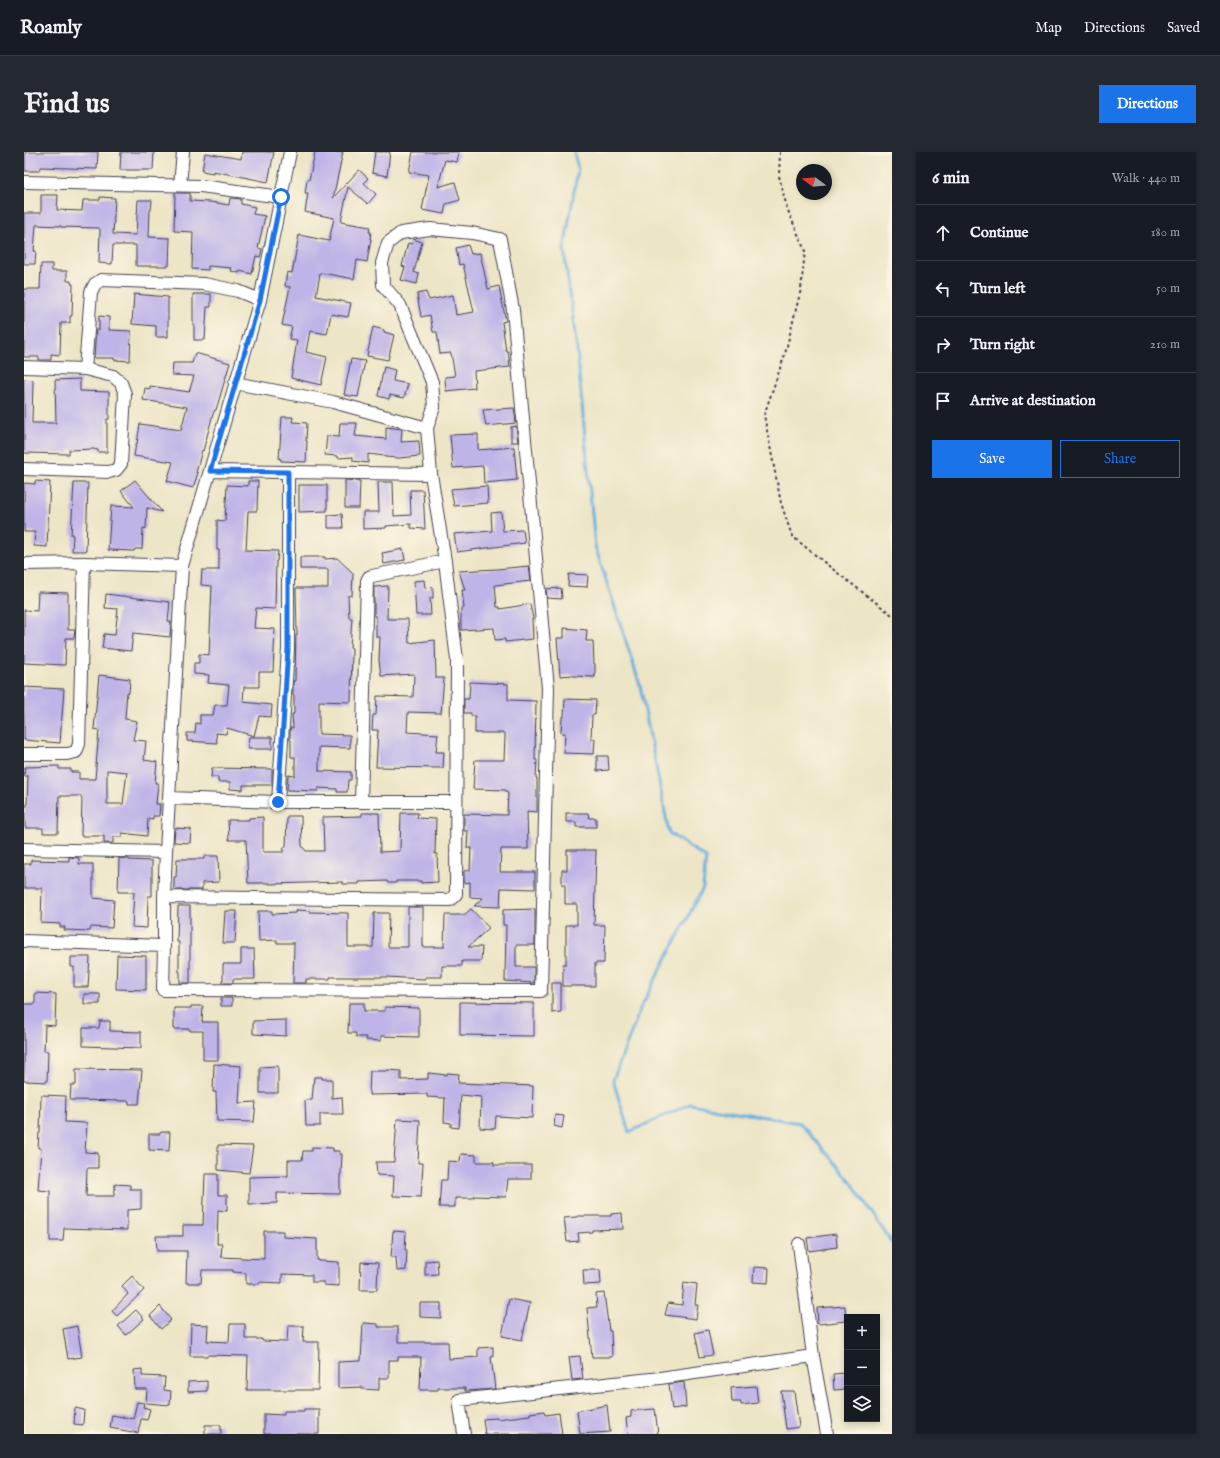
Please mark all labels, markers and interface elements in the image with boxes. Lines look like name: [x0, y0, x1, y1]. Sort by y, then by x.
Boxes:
text: Roamly: [20, 16, 82, 40]
text: Map: [1035, 19, 1062, 37]
text: Directions: [1084, 19, 1145, 37]
text: Saved: [1167, 19, 1200, 37]
button: Directions: [1099, 85, 1196, 123]
text: Find us: [24, 87, 110, 122]
north arrow: [796, 164, 832, 200]
text: 6 min: [932, 168, 970, 189]
text: Walk · 440 m: [1112, 170, 1180, 187]
route start: [272, 188, 290, 206]
icon: ahead: [932, 222, 954, 244]
text: Continue: [970, 223, 1028, 242]
text: 180 m: [1151, 224, 1180, 241]
icon: left: [932, 278, 954, 300]
text: Turn left: [970, 279, 1026, 298]
text: 50 m: [1156, 280, 1180, 297]
icon: right: [932, 334, 954, 356]
text: Turn right: [970, 335, 1035, 354]
text: 210 m: [1150, 336, 1180, 353]
icon: arrive: [932, 390, 954, 412]
text: Arrive at destination: [970, 391, 1096, 410]
button: Save: [932, 440, 1052, 478]
button: Share: [1060, 440, 1180, 478]
route end: [269, 793, 287, 811]
map controls: [844, 1314, 880, 1422]
button: +: [844, 1314, 880, 1350]
button: −: [844, 1350, 880, 1386]
button: layers: [844, 1386, 880, 1422]

